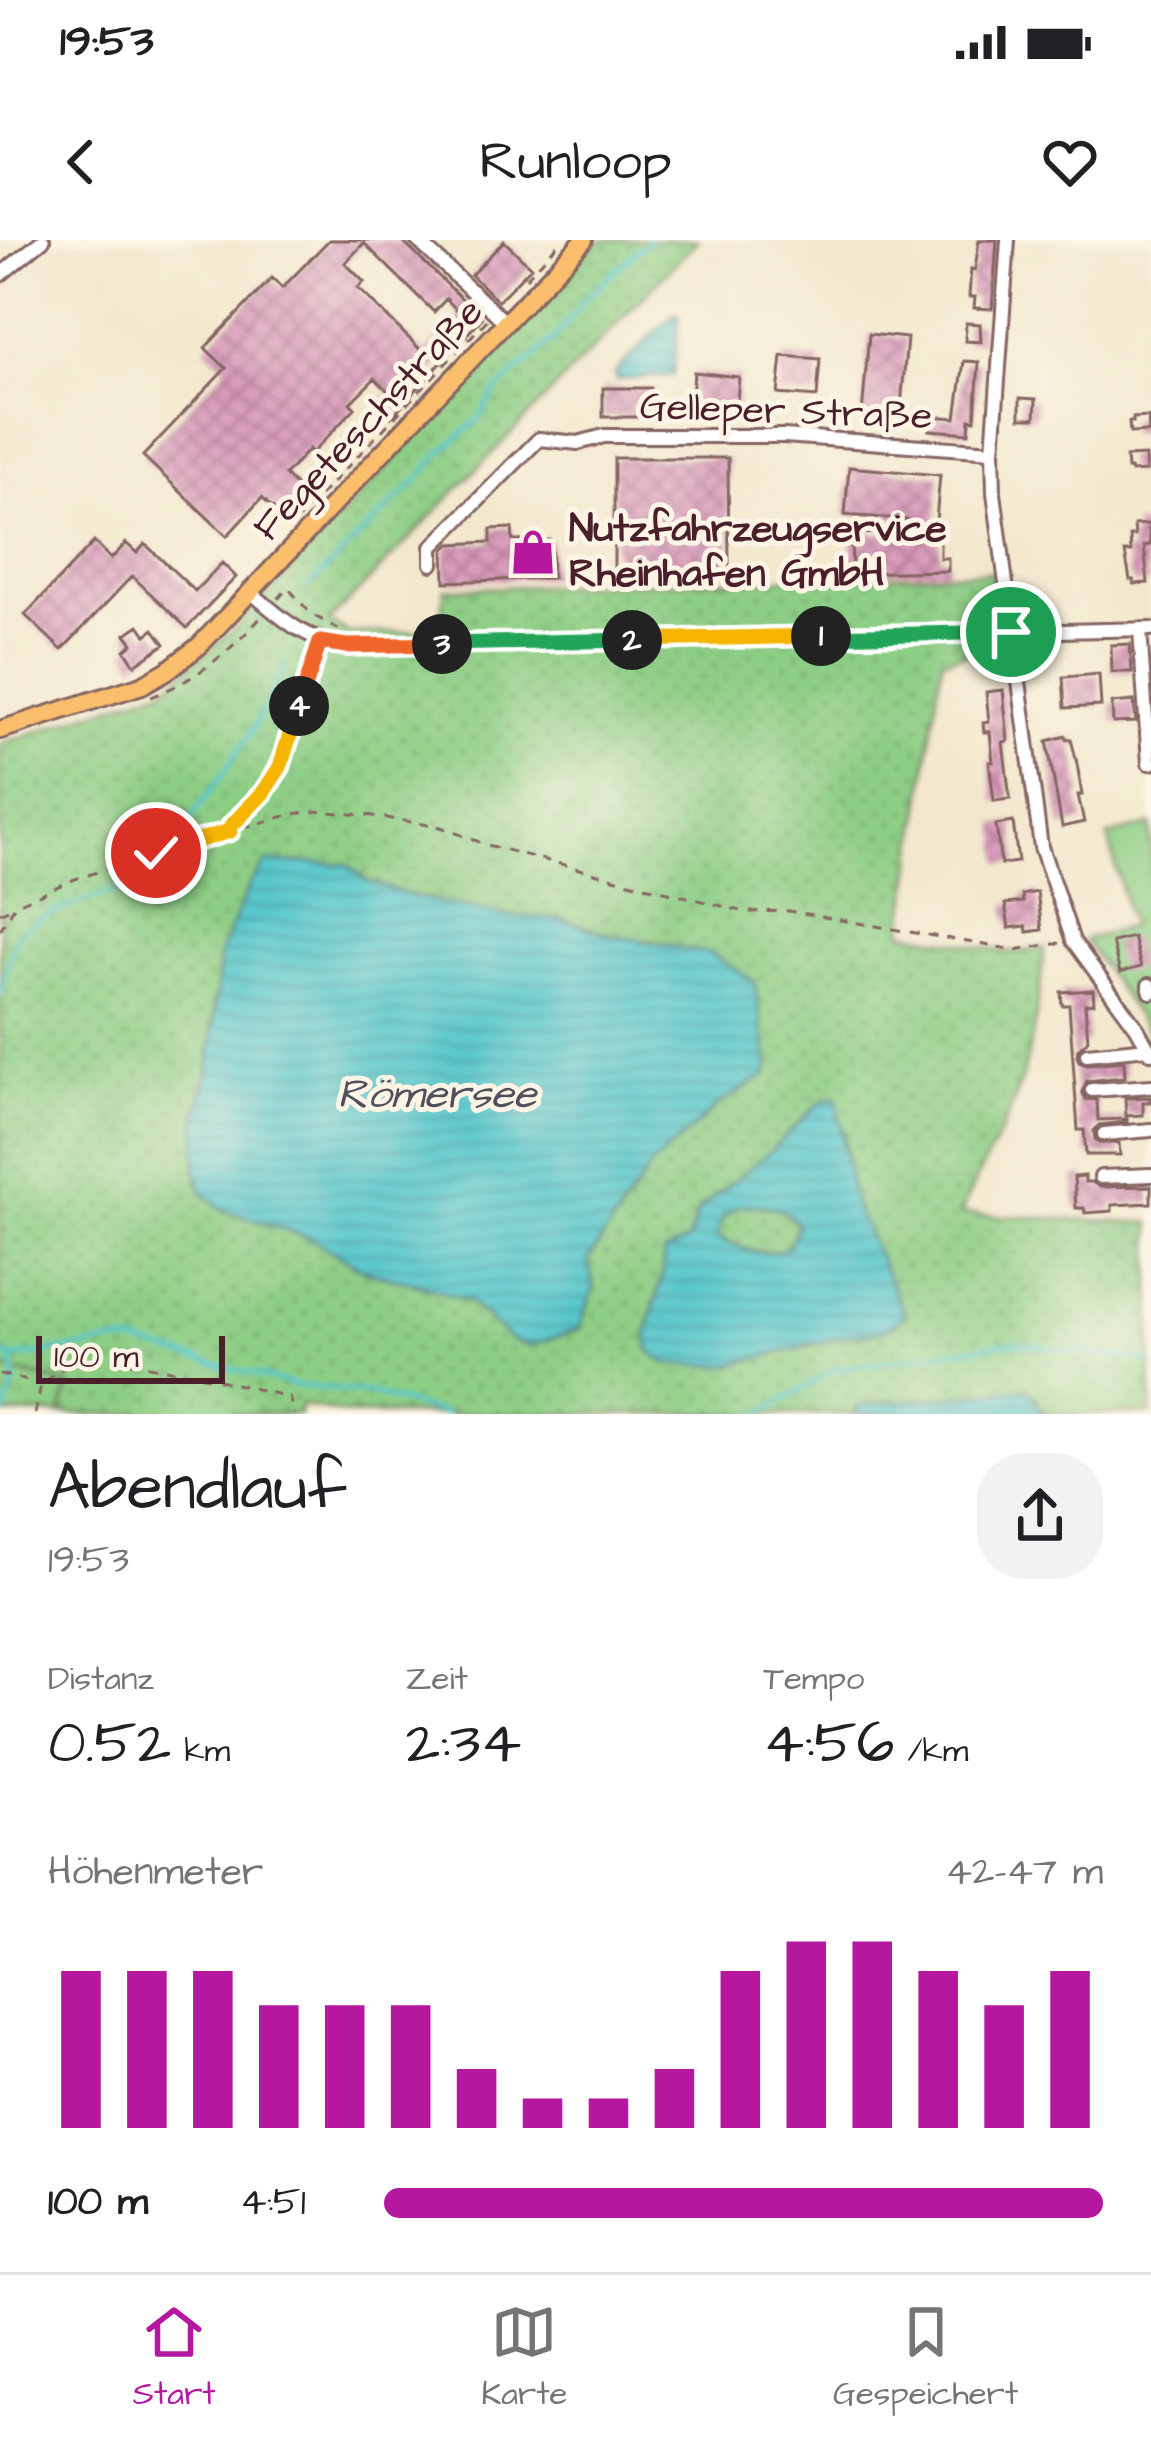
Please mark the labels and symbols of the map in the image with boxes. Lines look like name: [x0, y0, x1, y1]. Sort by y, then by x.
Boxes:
street label: Fegeteschstraße: [242, 286, 496, 554]
street label: Gelleper Straße: [639, 380, 933, 444]
place label: Nutzfahrzeugservice Rheinhafen GmbH: [569, 503, 947, 602]
shop icon: Nutzfahrzeugservice Rheinhafen GmbH: [508, 527, 558, 577]
pin: [960, 581, 1062, 683]
pin: 1: [791, 606, 851, 666]
pin: 2: [602, 610, 662, 670]
pin: 3: [412, 614, 472, 674]
pin: 4: [269, 676, 329, 736]
pin: [105, 802, 207, 904]
water label: Römersee: [338, 1066, 539, 1124]
scale bar: [36, 1330, 225, 1383]

